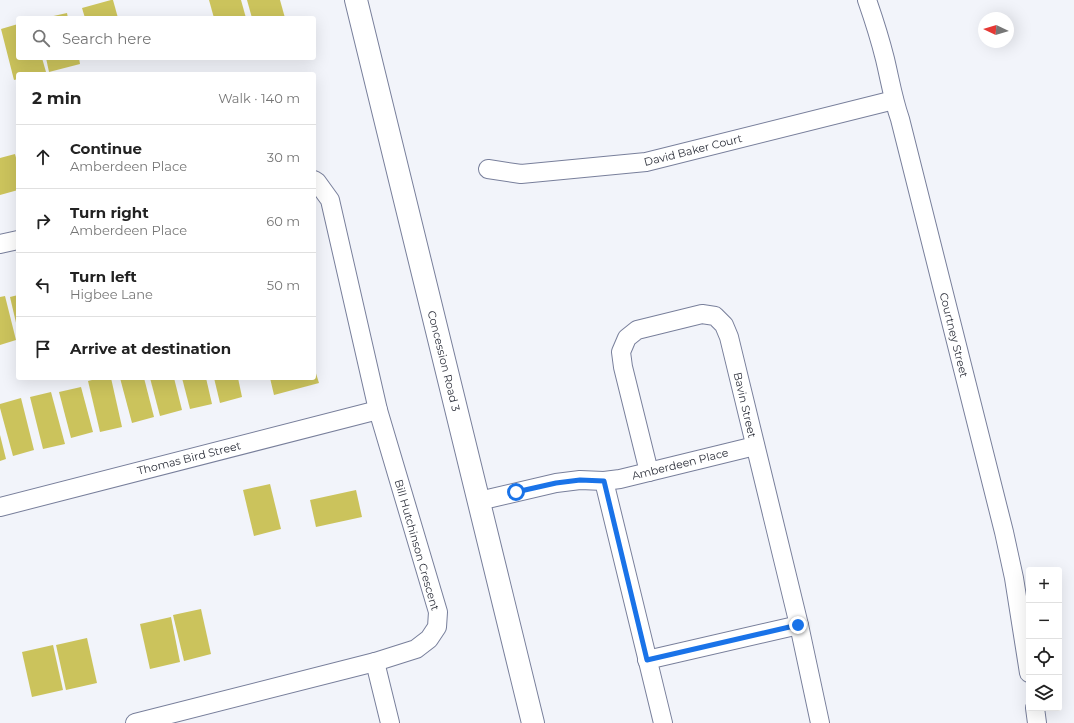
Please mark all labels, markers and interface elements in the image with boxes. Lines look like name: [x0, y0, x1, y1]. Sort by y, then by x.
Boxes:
north arrow: [978, 12, 1014, 48]
search box: [16, 16, 316, 60]
icon: search: [30, 27, 52, 49]
text: Search here: [62, 29, 151, 48]
text: 2 min: [32, 88, 82, 108]
text: Walk · 140 m: [218, 90, 300, 106]
street label: David Baker Court: [642, 131, 744, 169]
text: Continue: [70, 139, 142, 158]
icon: ahead: [32, 146, 54, 168]
text: 30 m: [267, 149, 300, 165]
text: Amberdeen Place: [70, 158, 187, 174]
text: Turn right: [70, 203, 149, 222]
icon: right: [32, 210, 54, 232]
text: 60 m: [266, 213, 300, 229]
text: Amberdeen Place: [70, 222, 187, 238]
text: Turn left: [70, 267, 137, 286]
icon: left: [32, 274, 54, 296]
text: 50 m: [267, 277, 300, 293]
text: Higbee Lane: [70, 286, 153, 302]
street label: Courtney Street: [937, 291, 971, 379]
street label: Concession Road 3: [425, 309, 463, 413]
icon: arrive: [32, 338, 54, 360]
text: Arrive at destination: [70, 339, 231, 358]
street label: Bavin Street: [731, 371, 759, 440]
street label: Thomas Bird Street: [136, 438, 243, 478]
street label: Amberdeen Place: [630, 445, 730, 483]
street label: Bill Hutchinson Crescent: [392, 478, 443, 613]
route start: [507, 483, 525, 501]
map controls: [1026, 567, 1062, 711]
button: +: [1026, 567, 1062, 603]
button: −: [1026, 603, 1062, 639]
route end: [789, 616, 807, 634]
button: locate: [1026, 639, 1062, 675]
button: layers: [1026, 675, 1062, 711]

